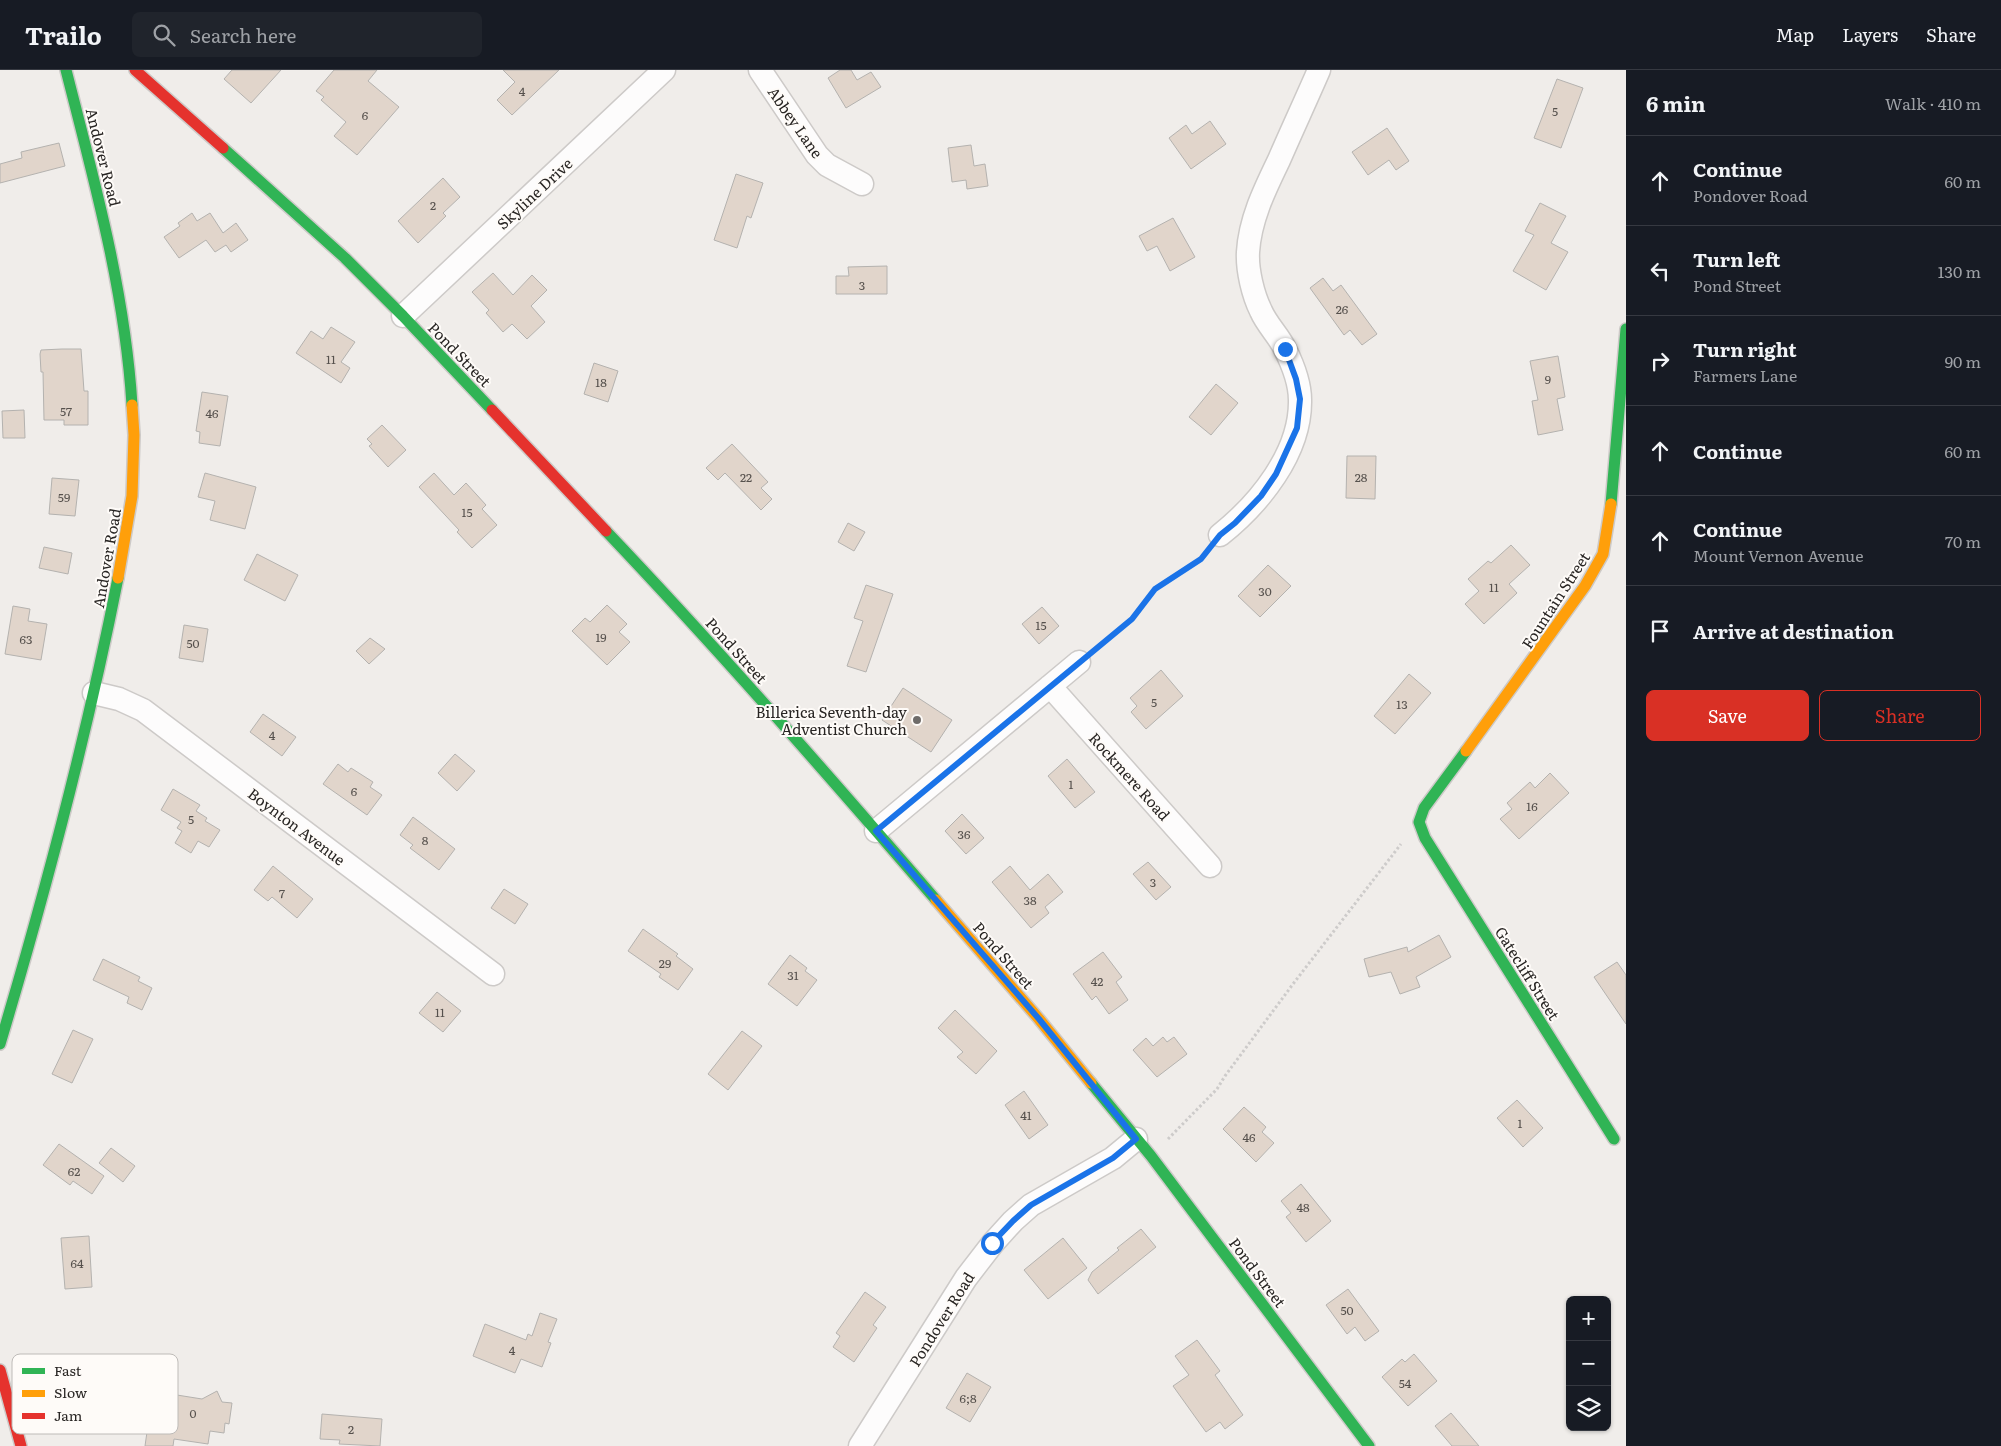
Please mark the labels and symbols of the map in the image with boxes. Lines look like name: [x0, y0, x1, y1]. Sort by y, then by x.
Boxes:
street label: Abbey Lane: [763, 81, 829, 163]
house number: 4: [519, 82, 526, 100]
house number: 5: [1552, 102, 1558, 120]
street label: Andover Road: [81, 105, 127, 209]
house number: 6: [362, 106, 369, 124]
street label: Skyline Drive: [491, 152, 577, 234]
house number: 2: [430, 196, 436, 214]
house number: 3: [859, 276, 865, 294]
house number: 26: [1336, 300, 1349, 318]
street label: Pond Street: [423, 316, 497, 392]
route end: [1274, 338, 1297, 361]
house number: 11: [326, 350, 336, 368]
house number: 9: [1545, 370, 1551, 388]
house number: 18: [595, 373, 607, 391]
house number: 57: [60, 402, 72, 420]
house number: 46: [205, 404, 219, 422]
house number: 22: [740, 468, 752, 486]
house number: 28: [1355, 468, 1368, 486]
house number: 59: [58, 488, 70, 506]
house number: 15: [462, 503, 472, 521]
street label: Andover Road: [86, 506, 126, 610]
street label: Fountain Street: [1515, 547, 1595, 653]
house number: 11: [1489, 578, 1499, 596]
house number: 30: [1258, 582, 1272, 600]
street label: Pond Street: [701, 612, 773, 688]
house number: 15: [1036, 616, 1046, 634]
house number: 19: [595, 628, 607, 646]
house number: 63: [20, 630, 32, 648]
house number: 50: [186, 634, 200, 652]
house number: 5: [1151, 693, 1157, 711]
house number: 13: [1396, 695, 1408, 713]
place label: Billerica Seventh-day Adventist Church: [755, 700, 907, 740]
marker: Billerica Seventh-day Adventist Church: [911, 714, 923, 726]
house number: 4: [269, 726, 276, 744]
street label: Rockmere Road: [1084, 727, 1176, 825]
house number: 1: [1069, 775, 1074, 793]
street label: Boynton Avenue: [243, 782, 351, 870]
house number: 6: [351, 782, 358, 800]
house number: 16: [1526, 797, 1538, 815]
house number: 5: [188, 810, 194, 828]
house number: 36: [958, 825, 971, 843]
house number: 8: [422, 831, 429, 849]
house number: 3: [1150, 873, 1156, 891]
house number: 7: [279, 884, 285, 902]
house number: 38: [1023, 891, 1037, 909]
street label: Pond Street: [968, 916, 1040, 994]
street label: Gatecliff Street: [1490, 922, 1566, 1024]
house number: 29: [659, 954, 671, 972]
house number: 31: [787, 966, 799, 984]
house number: 42: [1091, 972, 1103, 990]
house number: 11: [435, 1003, 445, 1021]
house number: 41: [1020, 1106, 1032, 1124]
house number: 1: [1518, 1114, 1523, 1132]
house number: 46: [1242, 1128, 1256, 1146]
house number: 62: [68, 1162, 80, 1180]
house number: 48: [1296, 1198, 1310, 1216]
route start: [981, 1232, 1004, 1255]
street label: Pond Street: [1224, 1232, 1292, 1312]
house number: 64: [70, 1254, 84, 1272]
street label: Pondover Road: [903, 1267, 979, 1371]
house number: 50: [1340, 1301, 1354, 1319]
house number: 4: [509, 1341, 516, 1359]
legend: [12, 1354, 178, 1434]
text: Fast: [54, 1360, 82, 1380]
house number: 54: [1399, 1374, 1412, 1392]
text: Slow: [54, 1382, 87, 1402]
house number: 6;8: [960, 1389, 977, 1407]
house number: 0: [190, 1404, 197, 1422]
text: Jam: [54, 1405, 83, 1425]
house number: 2: [348, 1420, 354, 1438]

